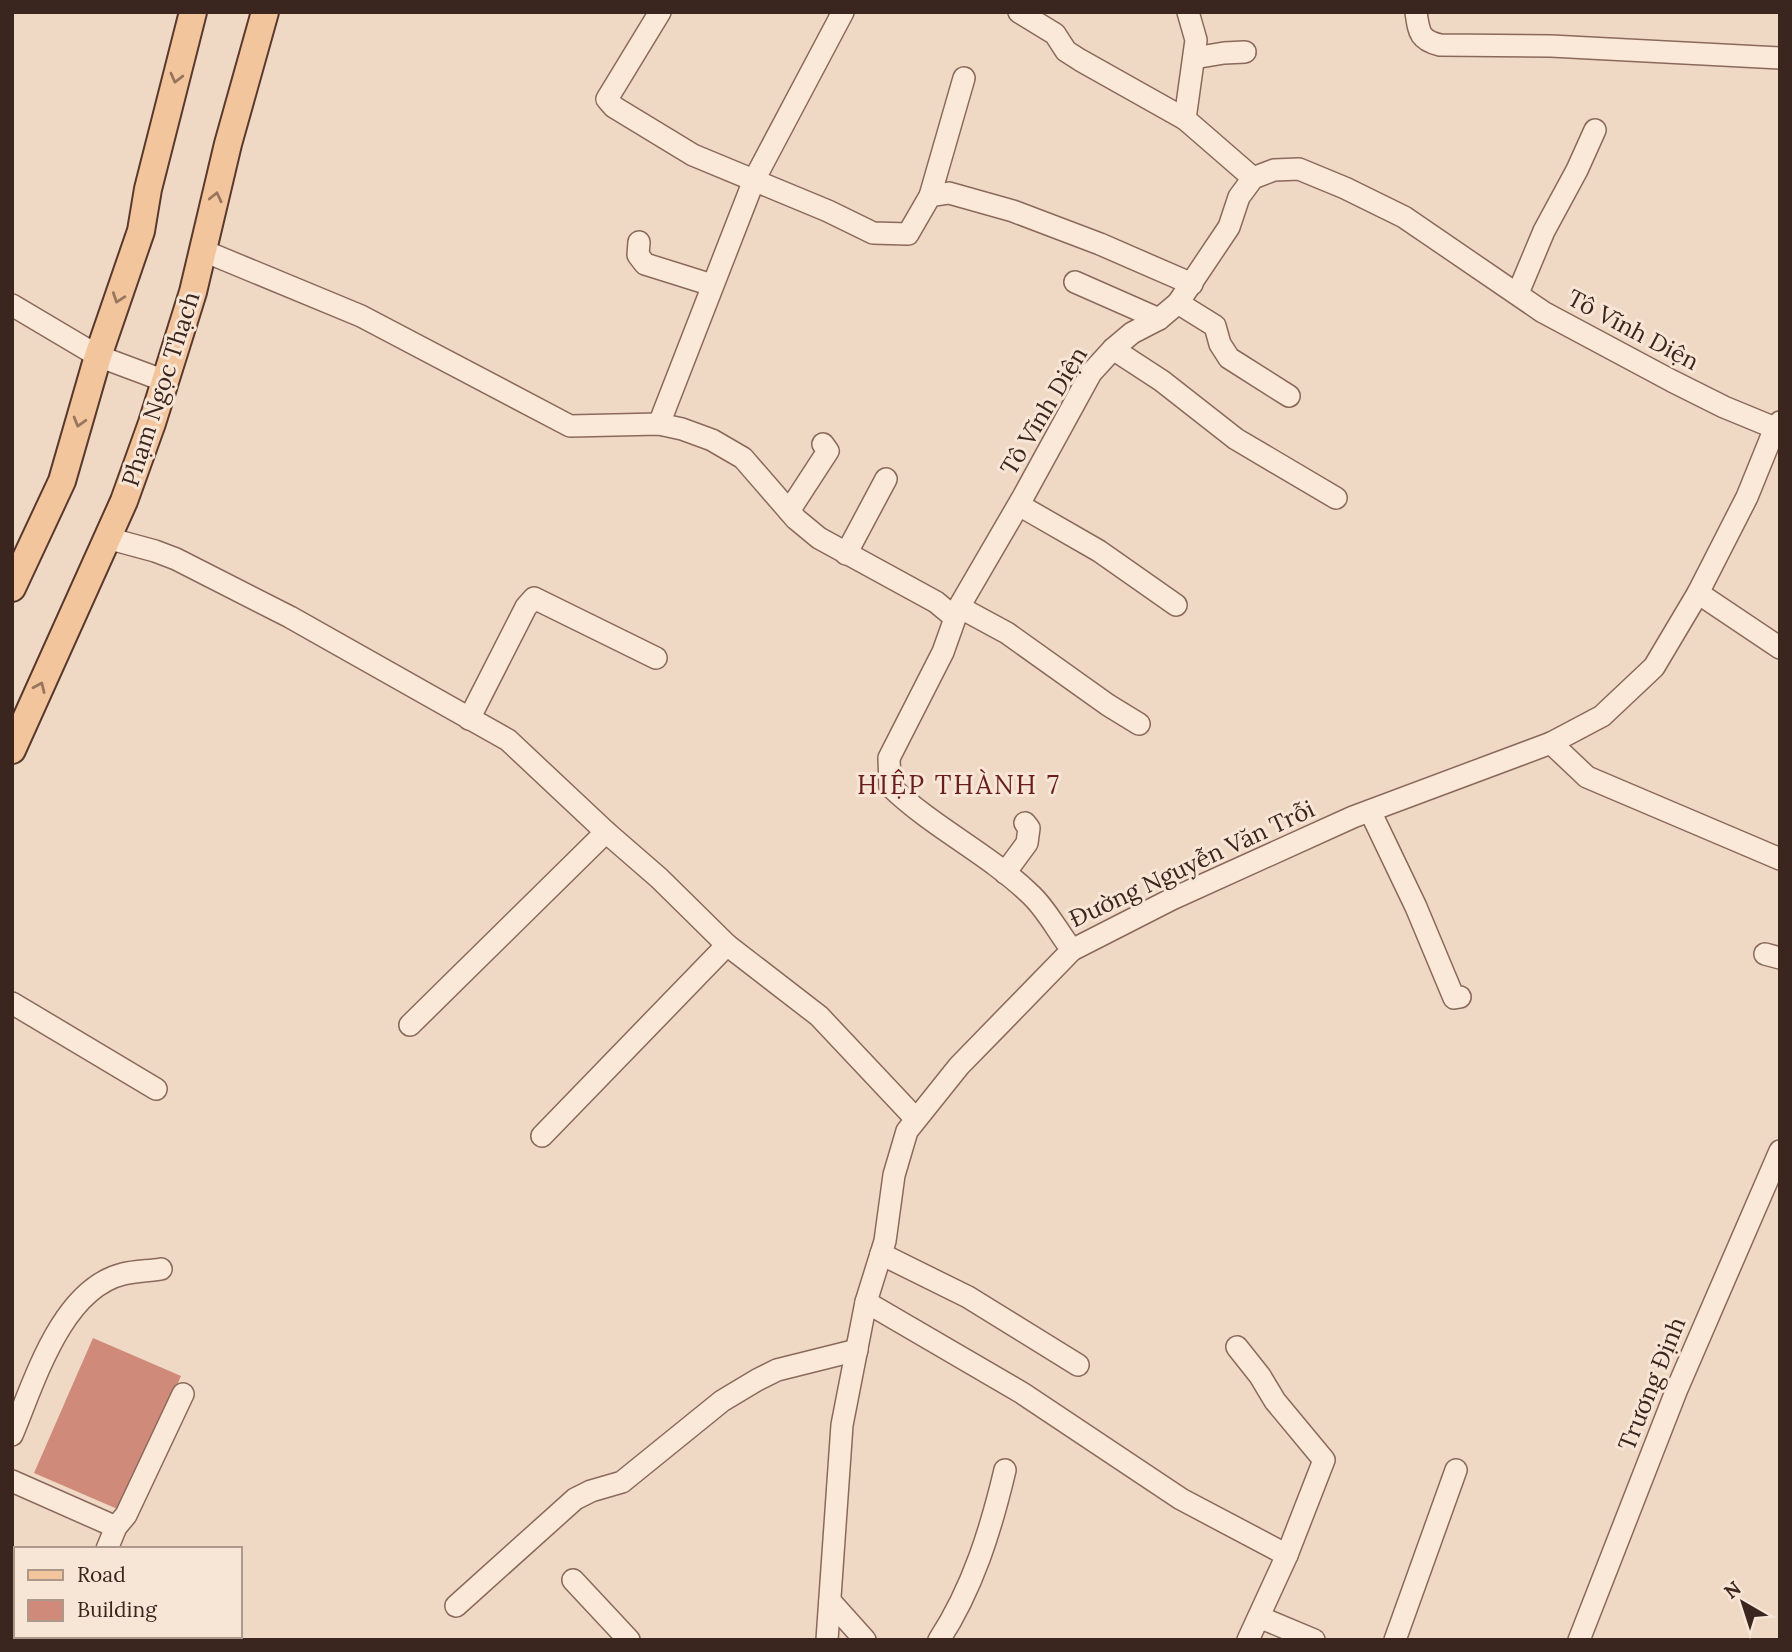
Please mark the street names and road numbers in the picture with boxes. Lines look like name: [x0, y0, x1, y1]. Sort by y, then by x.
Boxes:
street label: Tô Vĩnh Diện: [1562, 282, 1704, 377]
street label: Phạm Ngọc Thạch: [114, 288, 207, 490]
street label: Tô Vĩnh Diện: [993, 341, 1094, 481]
street label: Đường Nguyễn Văn Trỗi: [1064, 793, 1319, 934]
street label: Trương Định: [1611, 1312, 1692, 1455]

